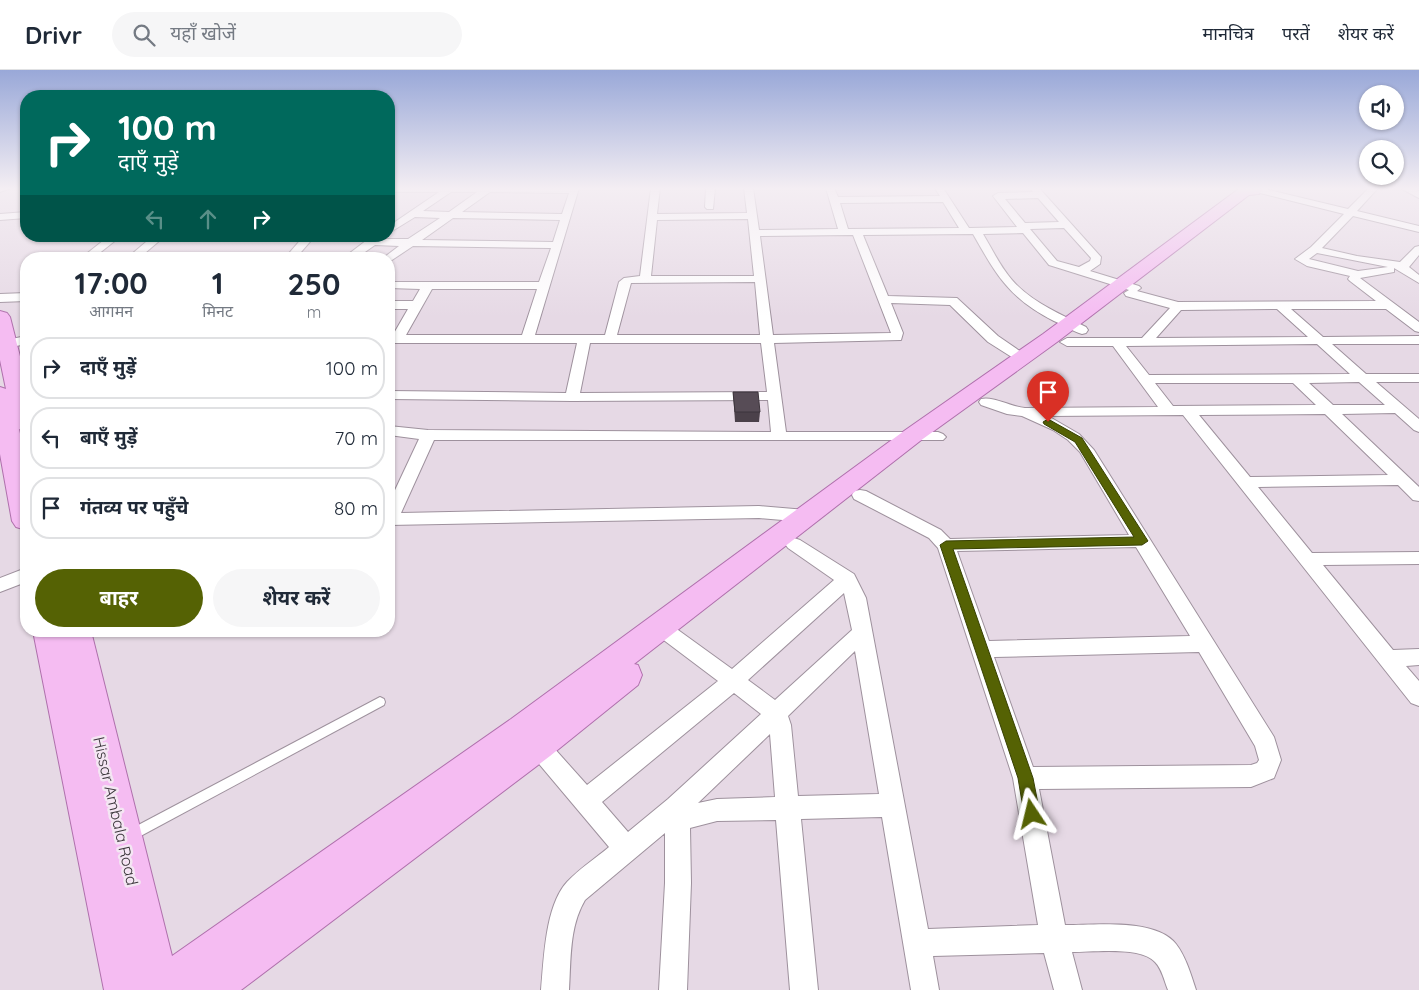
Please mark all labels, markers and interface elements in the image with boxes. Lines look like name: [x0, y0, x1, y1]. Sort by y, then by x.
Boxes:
search box: [112, 12, 462, 57]
text: Drivr: [25, 20, 82, 50]
icon: search: [130, 21, 158, 49]
text: यहाँ खोजें: [170, 21, 236, 45]
text: मानचित्र: [1203, 22, 1254, 45]
text: परतें: [1282, 22, 1310, 45]
text: शेयर करें: [1338, 22, 1394, 45]
map controls: [1359, 85, 1404, 185]
button: sound: [1359, 85, 1404, 130]
text: 100 m: [118, 105, 217, 149]
icon: right: [35, 110, 100, 175]
button: search: [1359, 140, 1404, 185]
text: दाएँ मुड़ें: [118, 148, 178, 176]
icon: left: [141, 205, 169, 233]
icon: ahead: [194, 205, 222, 233]
icon: right: [247, 205, 275, 233]
text: 17:00: [75, 264, 148, 302]
text: 1: [212, 264, 224, 302]
text: 250: [288, 265, 340, 303]
text: आगमन: [89, 301, 133, 321]
text: मिनट: [202, 301, 233, 321]
text: m: [307, 302, 321, 322]
icon: right: [37, 354, 65, 382]
text: दाएँ मुड़ें: [80, 355, 136, 379]
text: 100 m: [326, 356, 378, 380]
pin: [1027, 371, 1069, 422]
icon: arrive: [1034, 378, 1062, 406]
icon: left: [37, 424, 65, 452]
text: बाएँ मुड़ें: [80, 425, 137, 449]
text: 70 m: [334, 426, 378, 450]
icon: arrive: [37, 494, 65, 522]
text: गंतव्य पर पहुँचे: [80, 495, 188, 519]
text: 80 m: [334, 496, 378, 520]
button: बाहर: [35, 569, 203, 627]
button: शेयर करें: [213, 569, 380, 627]
street label: Hissar Ambala Road: [89, 735, 143, 887]
position arrow: [1005, 787, 1057, 839]

